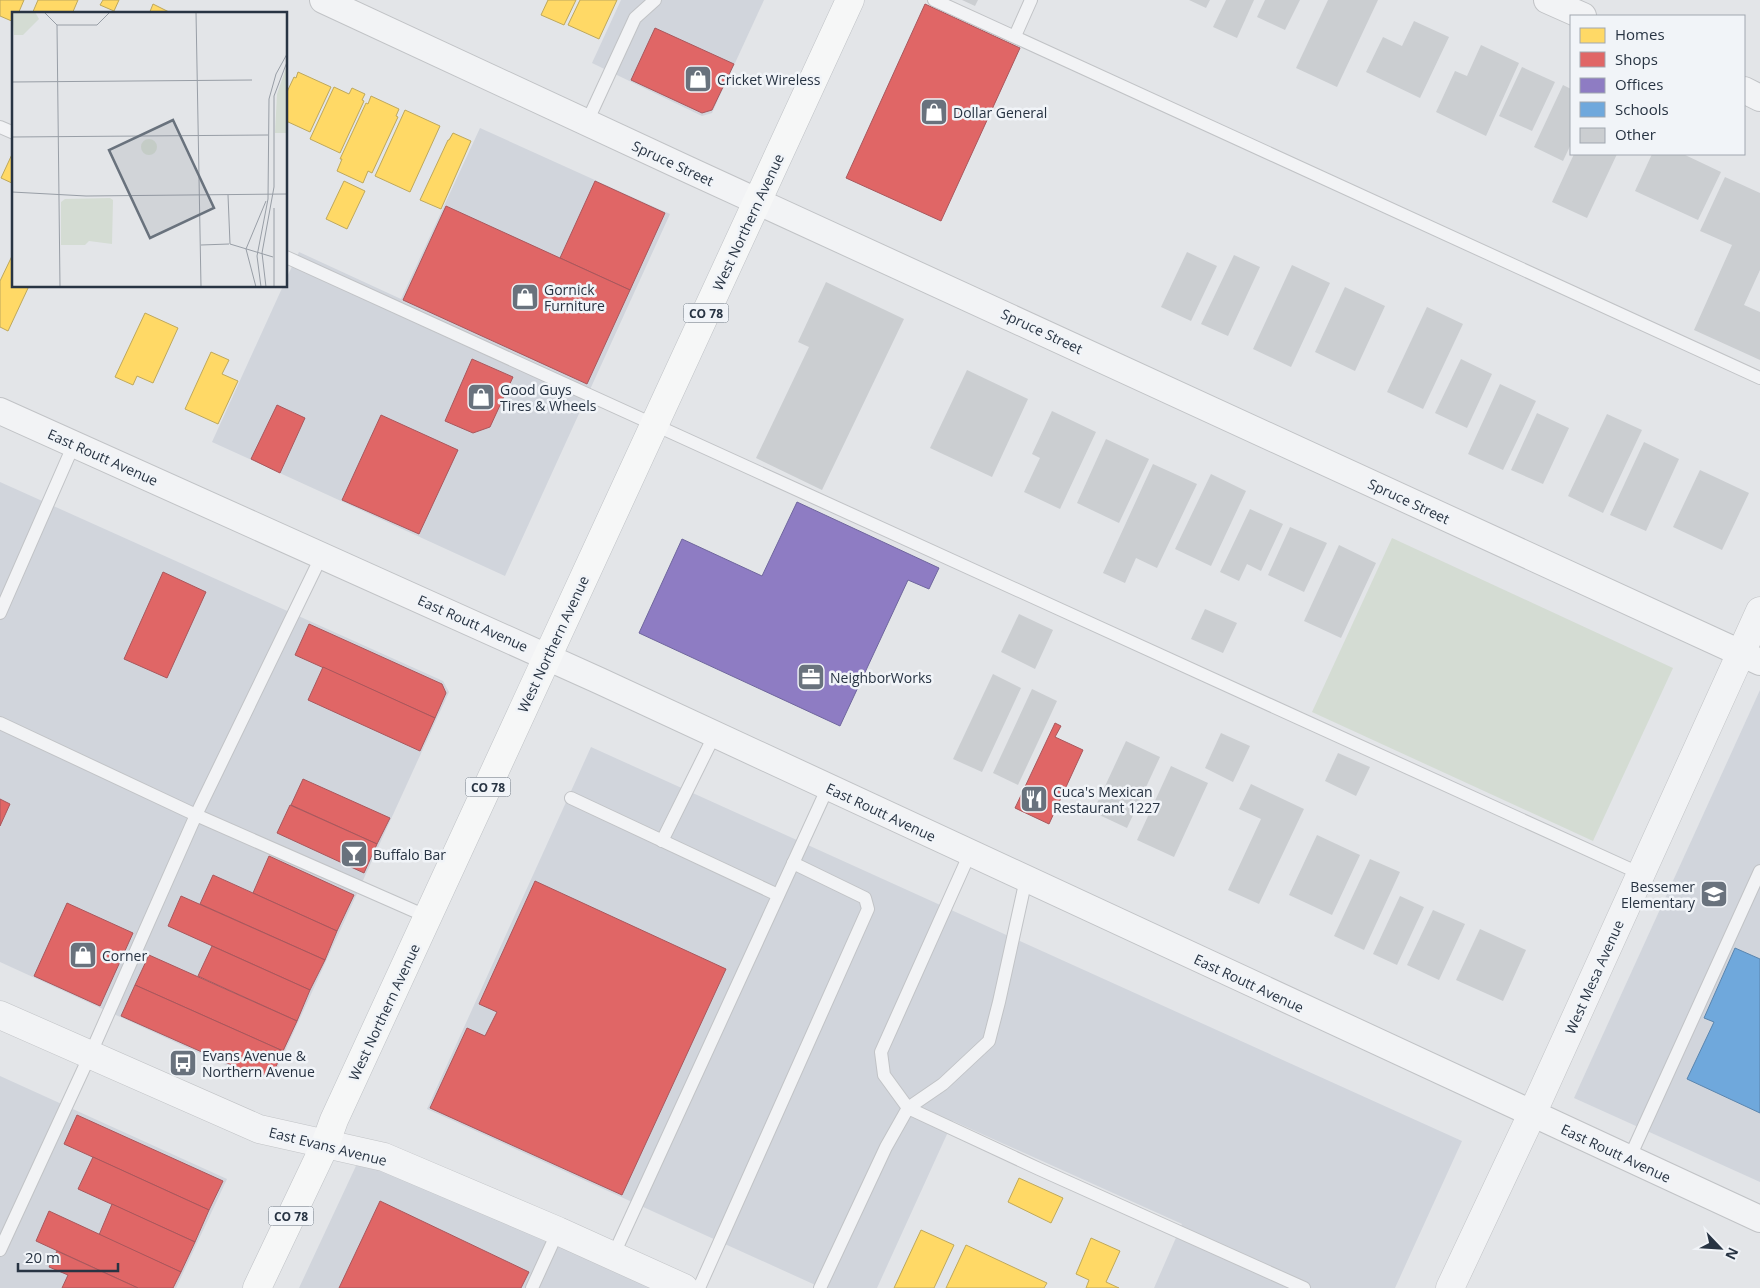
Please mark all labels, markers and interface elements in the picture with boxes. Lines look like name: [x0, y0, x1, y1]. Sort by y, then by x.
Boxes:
inset map: [12, 12, 288, 288]
legend: [1570, 15, 1745, 155]
text: Homes: [1615, 24, 1665, 44]
text: Shops: [1615, 49, 1658, 69]
shop icon: Cricket Wireless: [683, 64, 713, 94]
place label: Cricket Wireless: [717, 70, 821, 89]
text: Offices: [1615, 74, 1663, 94]
shop icon: Dollar General: [919, 97, 949, 127]
text: Schools: [1615, 99, 1669, 119]
place label: Dollar General: [953, 103, 1047, 122]
text: Other: [1615, 124, 1656, 144]
street label: Spruce Street: [629, 136, 717, 190]
street label: West Northern Avenue: [708, 150, 788, 293]
place label: Gornick Furniture: [544, 280, 605, 315]
shop icon: Gornick Furniture: [510, 282, 540, 312]
road number: CO 78: [684, 304, 728, 322]
street label: Spruce Street: [998, 304, 1086, 358]
place label: Good Guys Tires & Wheels: [500, 380, 597, 415]
shop icon: Good Guys Tires & Wheels: [466, 382, 496, 412]
street label: East Routt Avenue: [45, 424, 161, 490]
street label: Spruce Street: [1365, 474, 1453, 528]
street label: West Northern Avenue: [513, 572, 593, 715]
street label: East Routt Avenue: [415, 590, 531, 656]
office icon: NeighborWorks: [796, 662, 826, 692]
place label: NeighborWorks: [830, 668, 932, 687]
road number: CO 78: [466, 778, 510, 796]
street label: East Routt Avenue: [823, 778, 939, 846]
place label: Cuca's Mexican Restaurant 1227: [1053, 782, 1160, 817]
restaurant icon: Cuca's Mexican Restaurant 1227: [1019, 784, 1049, 814]
bar icon: Buffalo Bar: [339, 839, 369, 869]
place label: Buffalo Bar: [373, 845, 446, 864]
place label: Bessemer Elementary: [1621, 877, 1696, 912]
school or university icon: Bessemer Elementary: [1699, 879, 1729, 909]
street label: West Mesa Avenue: [1560, 917, 1628, 1037]
shop icon: Corner: [68, 940, 98, 970]
street label: West Northern Avenue: [344, 940, 424, 1083]
place label: Corner: [102, 946, 147, 965]
street label: East Routt Avenue: [1191, 949, 1307, 1017]
place label: Evans Avenue & Northern Avenue: [202, 1046, 315, 1081]
bus stop icon: Evans Avenue & Northern Avenue: [168, 1048, 198, 1078]
street label: East Routt Avenue: [1558, 1119, 1674, 1187]
street label: East Evans Avenue: [267, 1122, 389, 1170]
road number: CO 78: [268, 1206, 314, 1226]
north arrow: [1695, 1223, 1745, 1273]
scale bar: [18, 1240, 118, 1272]
text: N: [1721, 1245, 1743, 1263]
text: 20 m: [25, 1247, 60, 1267]

